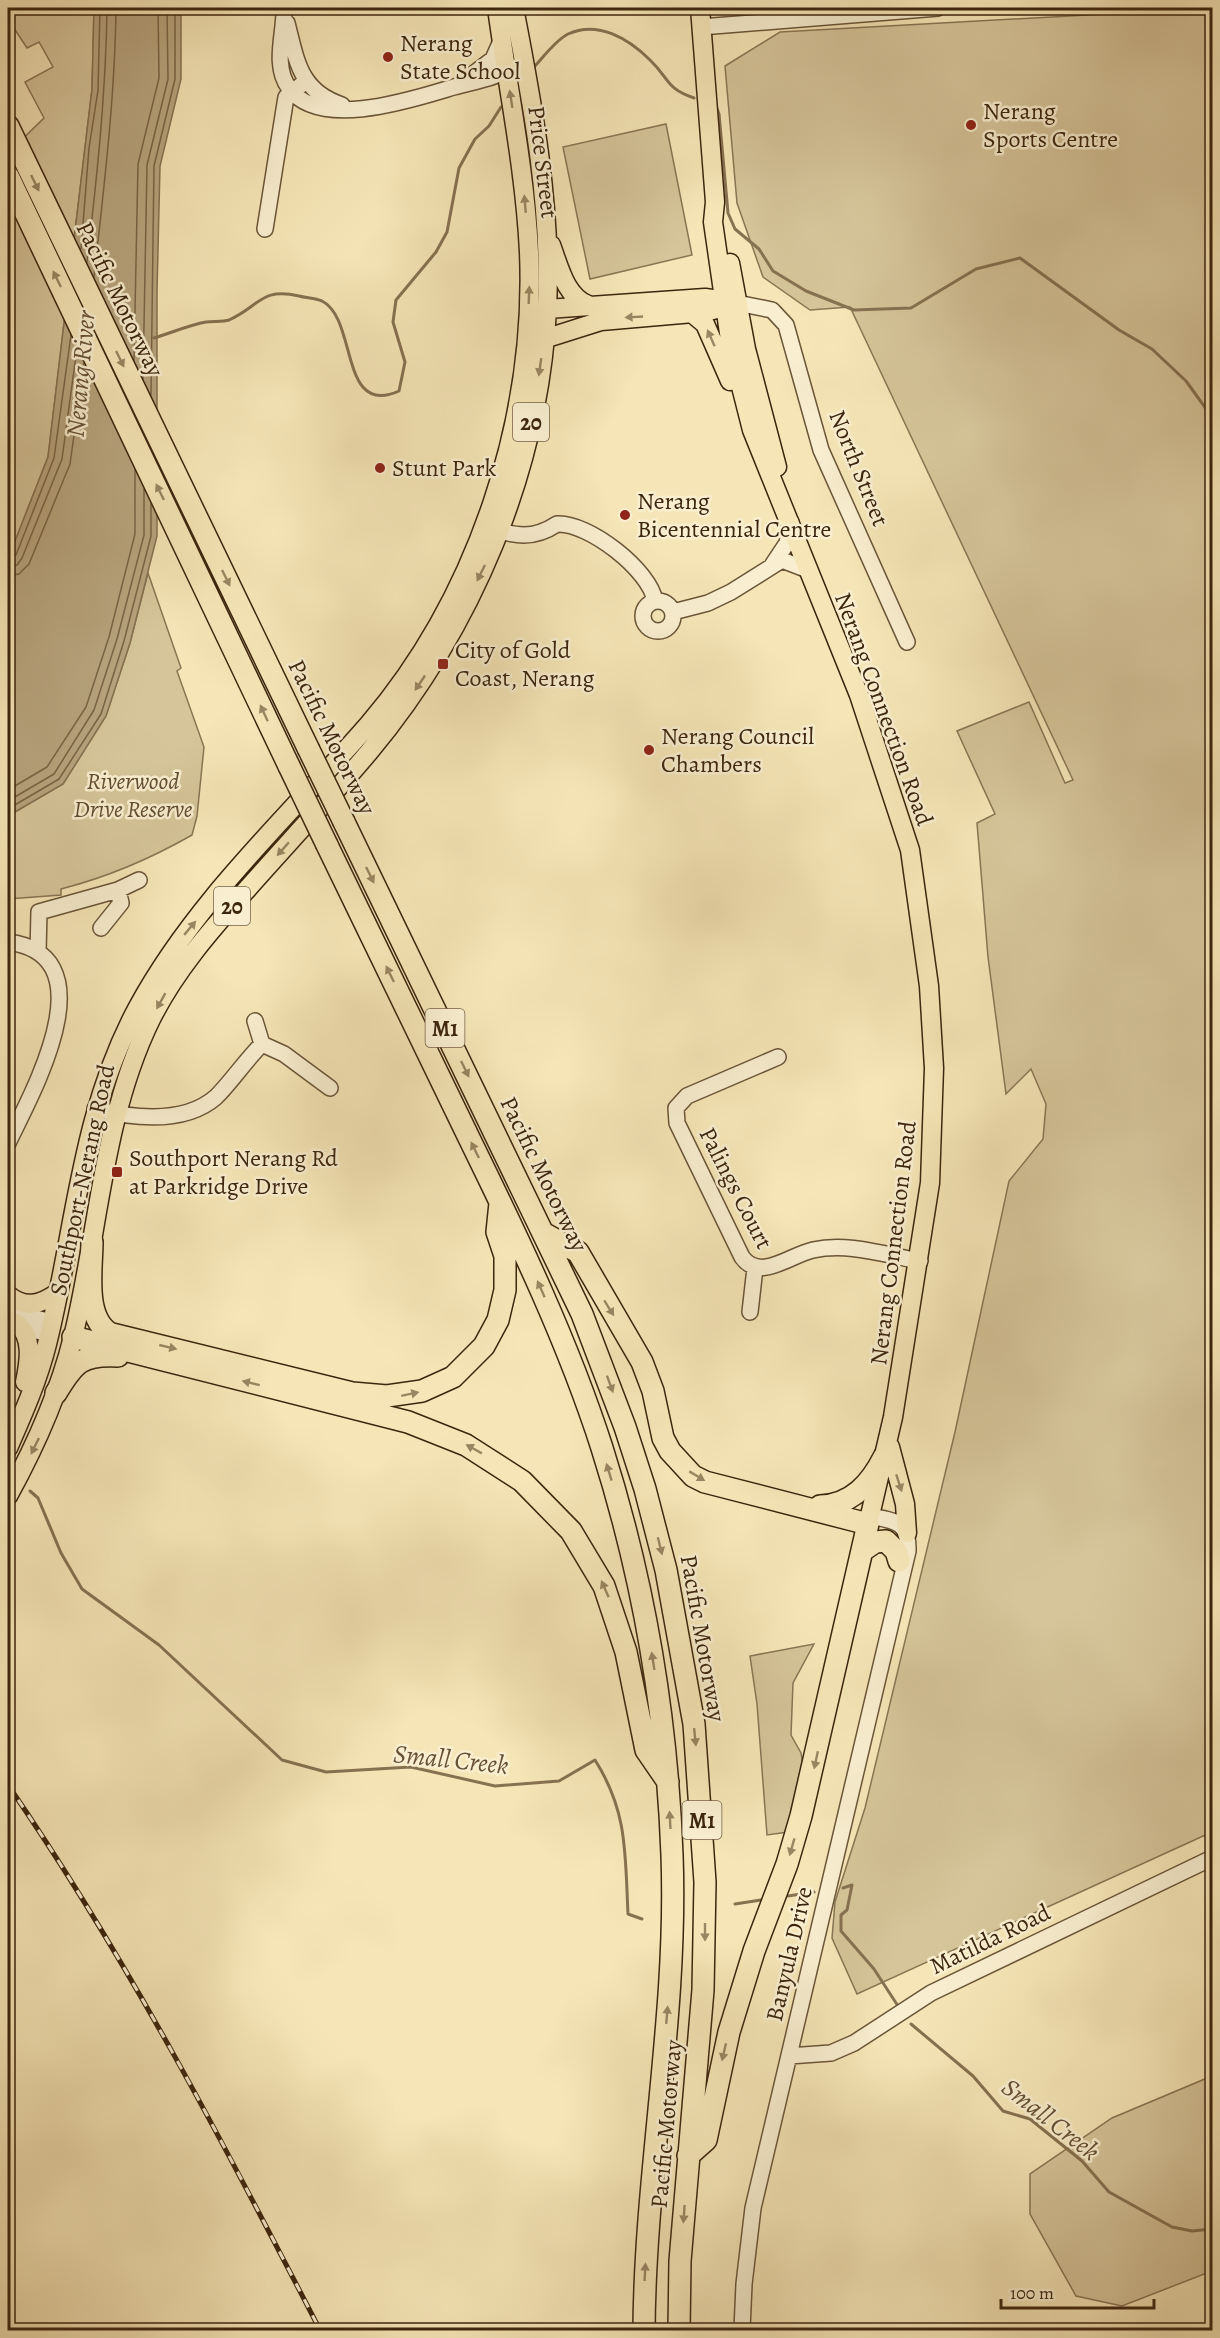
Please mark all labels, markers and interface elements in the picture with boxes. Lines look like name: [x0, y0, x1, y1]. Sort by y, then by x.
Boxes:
place label: Nerang State School: [400, 27, 520, 87]
marker: Nerang State School: [381, 50, 395, 64]
one-way arrow: [506, 90, 515, 109]
place label: Nerang Sports Centre: [983, 95, 1118, 155]
street label: Price Street: [520, 104, 566, 220]
marker: Nerang Sports Centre: [964, 118, 978, 132]
one-way arrow: [31, 175, 40, 192]
one-way arrow: [520, 195, 530, 214]
street label: Pacific Motorway: [69, 216, 172, 382]
one-way arrow: [53, 270, 62, 287]
one-way arrow: [524, 286, 533, 305]
water label: Nerang River: [58, 308, 104, 439]
one-way arrow: [625, 312, 644, 321]
one-way arrow: [706, 328, 716, 346]
one-way arrow: [116, 350, 125, 367]
one-way arrow: [536, 358, 545, 377]
road number: 20: [513, 403, 549, 441]
street label: North Street: [821, 405, 897, 531]
place label: Stunt Park: [392, 452, 497, 484]
marker: Stunt Park: [373, 461, 387, 475]
one-way arrow: [156, 484, 165, 501]
place label: Nerang Bicentennial Centre: [637, 485, 831, 545]
marker: Nerang Bicentennial Centre: [618, 508, 632, 522]
one-way arrow: [477, 565, 486, 582]
one-way arrow: [222, 569, 231, 586]
street label: Nerang Connection Road: [827, 588, 941, 830]
place label: City of Gold Coast, Nerang: [455, 634, 594, 694]
street label: Pacific Motorway: [281, 654, 384, 820]
marker: City of Gold Coast, Nerang: [436, 657, 450, 671]
one-way arrow: [415, 675, 426, 691]
one-way arrow: [260, 705, 269, 722]
place label: Nerang Council Chambers: [661, 720, 814, 780]
marker: Nerang Council Chambers: [642, 743, 656, 757]
park label: Riverwood Drive Reserve: [74, 765, 193, 825]
one-way arrow: [276, 842, 290, 857]
one-way arrow: [365, 866, 375, 883]
road number: 20: [214, 887, 250, 925]
one-way arrow: [183, 921, 196, 936]
one-way arrow: [385, 966, 395, 983]
one-way arrow: [156, 993, 166, 1010]
road number: M1: [426, 1009, 464, 1047]
one-way arrow: [460, 1060, 469, 1077]
street label: Southport-Nerang Road: [42, 1061, 122, 1299]
street label: Pacific Motorway: [493, 1091, 596, 1257]
street label: Nerang Connection Road: [862, 1119, 924, 1367]
street label: Palings Court: [692, 1122, 780, 1254]
one-way arrow: [470, 1141, 480, 1158]
place label: Southport Nerang Rd at Parkridge Drive: [129, 1142, 338, 1202]
marker: Southport Nerang Rd at Parkridge Drive: [110, 1165, 124, 1179]
one-way arrow: [536, 1281, 545, 1298]
one-way arrow: [604, 1299, 615, 1316]
one-way arrow: [159, 1343, 178, 1352]
one-way arrow: [606, 1376, 616, 1394]
one-way arrow: [242, 1377, 260, 1387]
one-way arrow: [401, 1388, 419, 1398]
one-way arrow: [30, 1438, 40, 1455]
one-way arrow: [465, 1444, 482, 1454]
one-way arrow: [604, 1463, 613, 1481]
one-way arrow: [689, 1471, 705, 1482]
one-way arrow: [895, 1474, 904, 1492]
one-way arrow: [656, 1537, 665, 1555]
street label: Pacific Motorway: [673, 1552, 733, 1724]
one-way arrow: [600, 1581, 609, 1598]
one-way arrow: [648, 1652, 657, 1671]
one-way arrow: [690, 1728, 700, 1747]
water label: Small Creek: [392, 1736, 510, 1783]
one-way arrow: [810, 1751, 820, 1769]
road number: M1: [682, 1801, 722, 1839]
one-way arrow: [666, 1811, 675, 1830]
one-way arrow: [787, 1838, 796, 1856]
street label: Banyula Drive: [758, 1883, 820, 2025]
street label: Matilda Road: [924, 1896, 1056, 1982]
one-way arrow: [700, 1922, 709, 1941]
one-way arrow: [662, 2005, 672, 2024]
street label: Pacific Motorway: [643, 2038, 689, 2210]
one-way arrow: [719, 2042, 728, 2061]
water label: Small Creek: [994, 2070, 1107, 2169]
one-way arrow: [679, 2205, 688, 2224]
one-way arrow: [640, 2263, 649, 2282]
scale bar: [1001, 2272, 1154, 2310]
text: 100 m: [1010, 2281, 1054, 2305]

